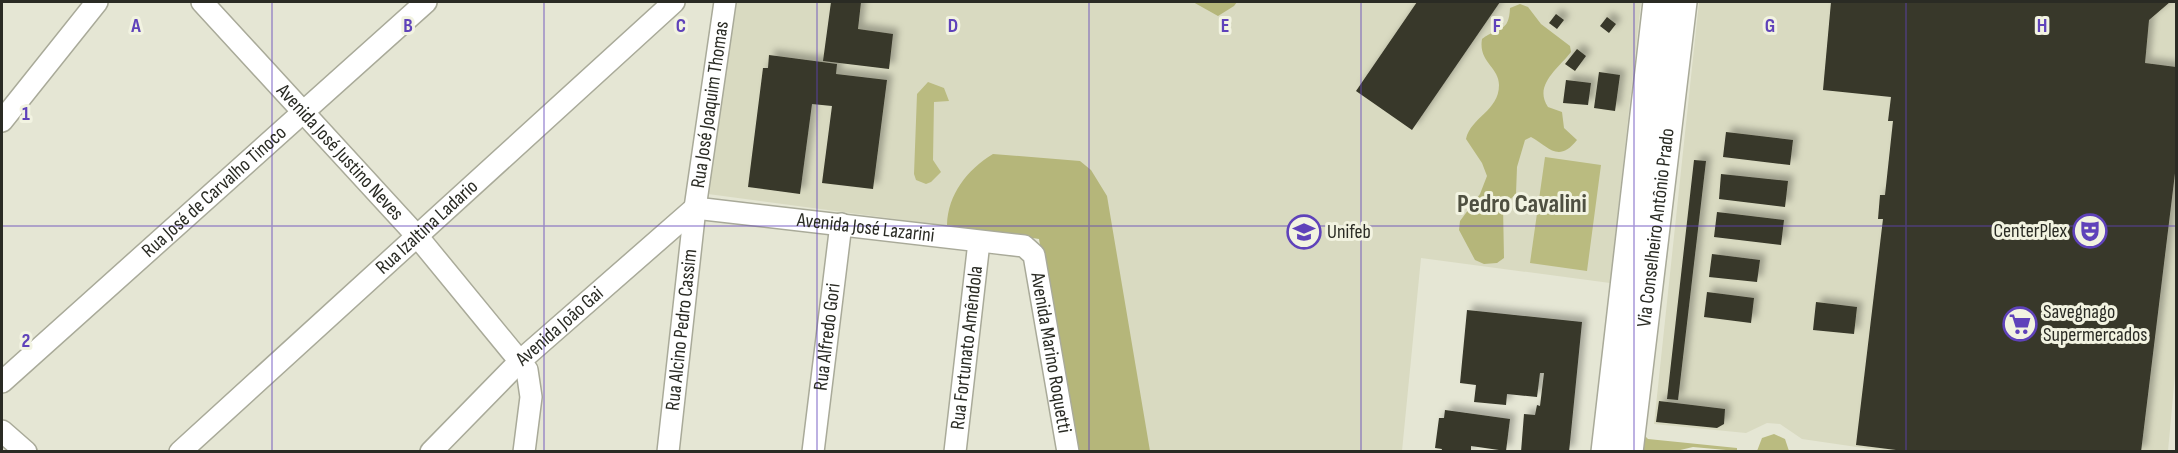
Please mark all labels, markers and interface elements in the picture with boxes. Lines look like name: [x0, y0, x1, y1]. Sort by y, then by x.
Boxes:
text: A: [130, 14, 141, 38]
text: B: [403, 14, 413, 38]
text: C: [676, 14, 686, 38]
text: D: [948, 14, 958, 38]
text: E: [1221, 14, 1229, 38]
text: F: [1493, 14, 1501, 38]
text: G: [1765, 14, 1775, 38]
text: H: [2037, 14, 2047, 38]
street label: Rua José Joaquim Thomas: [686, 19, 734, 190]
street label: Avenida José Justino Neves: [271, 78, 409, 225]
text: 1: [22, 102, 30, 126]
street label: Rua José de Carvalho Tinoco: [137, 121, 291, 263]
street label: Via Conselheiro Antônio Prado: [1632, 127, 1680, 328]
street label: Rua Izaltina Ladario: [371, 175, 483, 280]
district label: Pedro Cavalini: [1457, 189, 1587, 220]
street label: Avenida José Lazarini: [795, 208, 936, 248]
theatre icon: CenterPlex: [2072, 213, 2108, 249]
school or university icon: Unifeb: [1286, 214, 1322, 250]
place label: CenterPlex: [1993, 219, 2067, 243]
place label: Unifeb: [1327, 220, 1371, 244]
street label: Rua Alcino Pedro Cassim: [661, 248, 702, 412]
street label: Rua Fortunato Amêndola: [946, 264, 988, 431]
street label: Avenida Marino Roquetti: [1025, 270, 1077, 435]
street label: Avenida João Gai: [510, 282, 608, 372]
street label: Rua Alfredo Gori: [809, 282, 846, 392]
place label: Savegnago Supermercados: [2043, 300, 2148, 347]
supermarket icon: Savegnago Supermercados: [2002, 306, 2038, 342]
text: 2: [22, 329, 30, 353]

